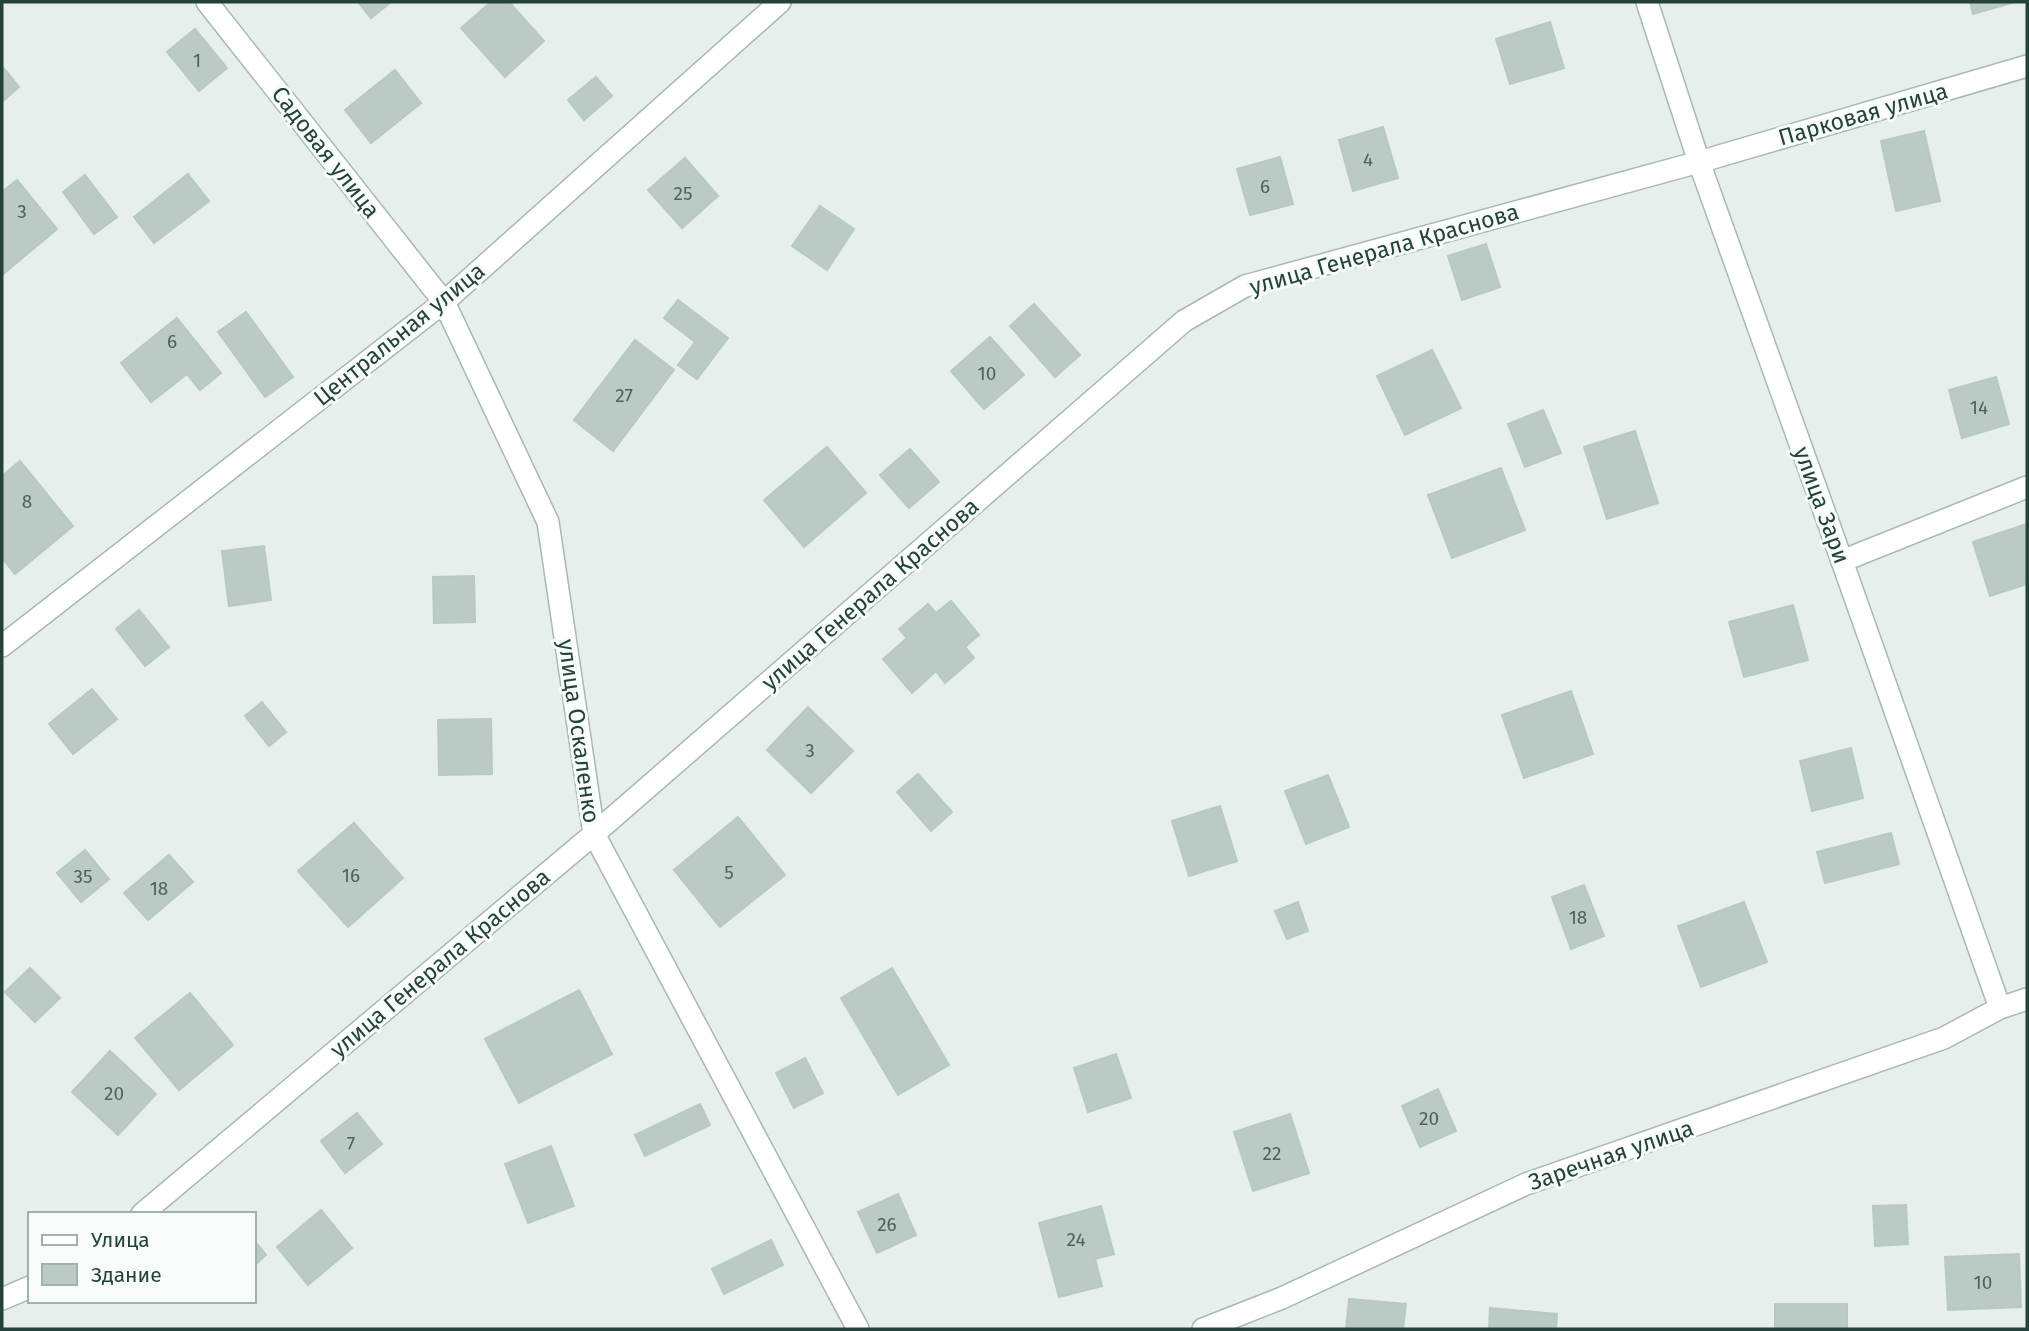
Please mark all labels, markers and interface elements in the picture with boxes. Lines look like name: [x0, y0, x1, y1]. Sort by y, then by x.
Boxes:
house number: 1: [193, 49, 201, 72]
street label: Парковая улица: [1775, 76, 1951, 152]
street label: Садовая улица: [266, 81, 386, 223]
house number: 4: [1363, 148, 1373, 171]
house number: 6: [1260, 175, 1270, 198]
house number: 25: [674, 182, 692, 205]
street label: улица Генерала Краснова: [1246, 197, 1522, 301]
house number: 3: [17, 200, 27, 223]
street label: Центральная улица: [308, 256, 490, 412]
house number: 6: [167, 330, 177, 353]
house number: 10: [978, 362, 996, 385]
house number: 27: [615, 384, 633, 407]
house number: 14: [1970, 396, 1988, 419]
street label: улица Зари: [1788, 443, 1856, 567]
house number: 8: [22, 490, 32, 513]
street label: улица Генерала Краснова: [756, 492, 984, 696]
street label: улица Оскаленко: [552, 637, 606, 825]
house number: 3: [805, 739, 815, 762]
house number: 5: [724, 861, 734, 884]
street label: улица Генерала Краснова: [324, 863, 556, 1063]
house number: 16: [342, 864, 360, 887]
house number: 35: [73, 865, 93, 888]
house number: 18: [150, 877, 168, 900]
house number: 18: [1569, 906, 1587, 929]
house number: 20: [104, 1082, 124, 1105]
house number: 20: [1419, 1107, 1439, 1130]
street label: Заречная улица: [1525, 1114, 1697, 1196]
house number: 7: [347, 1132, 355, 1155]
house number: 22: [1263, 1142, 1281, 1165]
legend: [28, 1212, 256, 1303]
house number: 26: [877, 1213, 897, 1236]
text: Улица: [91, 1227, 150, 1253]
house number: 24: [1066, 1228, 1086, 1251]
text: Здание: [91, 1262, 162, 1288]
house number: 10: [1974, 1271, 1992, 1294]

